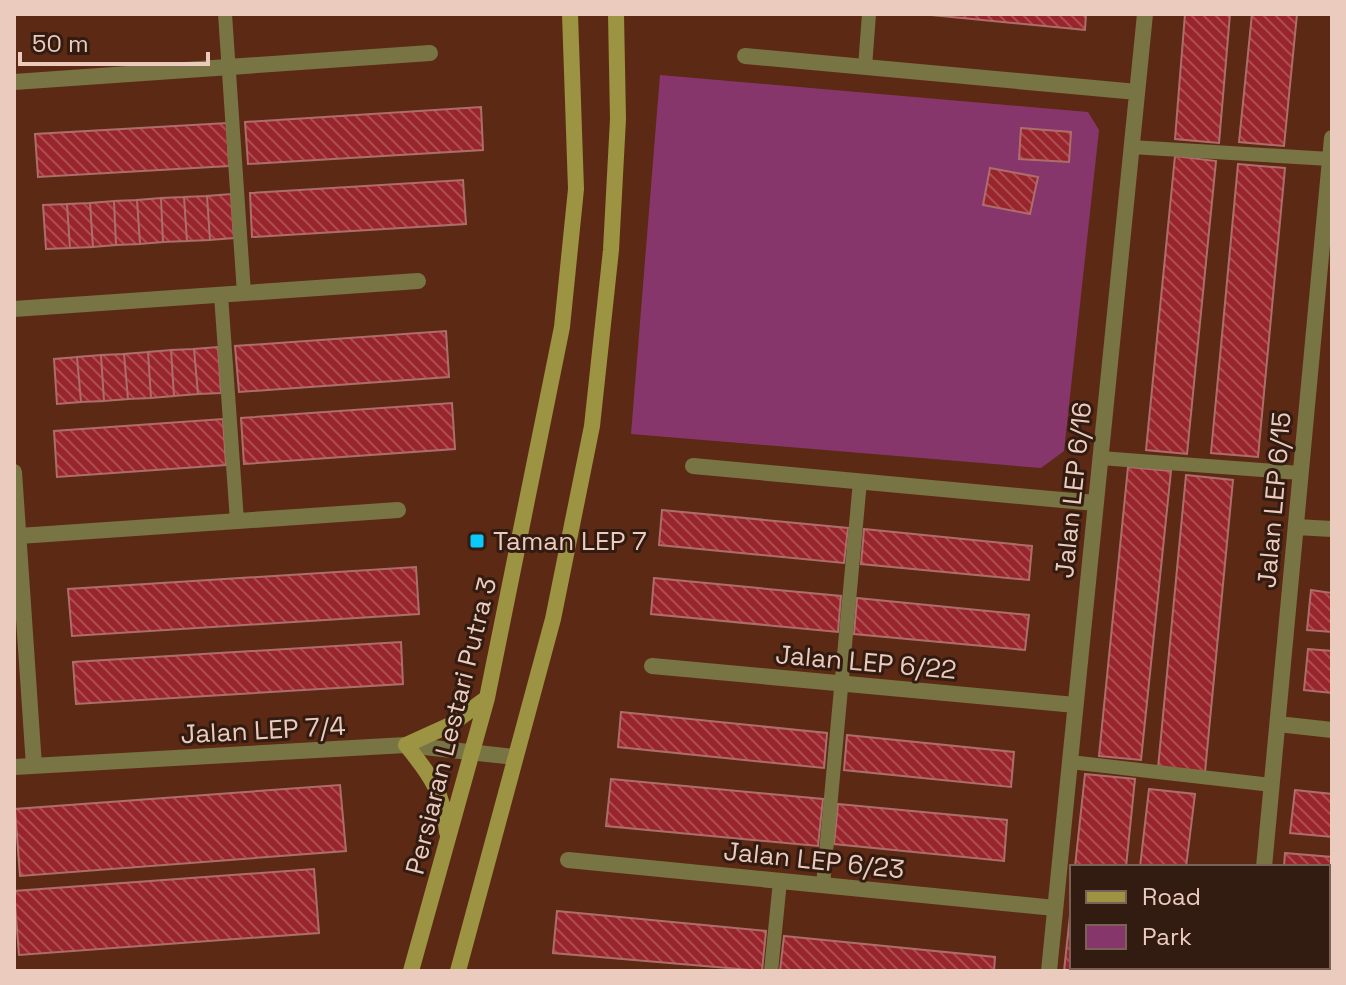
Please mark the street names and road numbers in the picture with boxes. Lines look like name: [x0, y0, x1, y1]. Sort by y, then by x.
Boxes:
street label: Jalan LEP 6/16: [1047, 400, 1099, 580]
street label: Jalan LEP 6/15: [1249, 410, 1299, 590]
street label: Persiaran Lestari Putra 3: [398, 574, 504, 878]
street label: Jalan LEP 6/22: [774, 637, 958, 687]
street label: Jalan LEP 7/4: [180, 709, 346, 751]
street label: Jalan LEP 6/23: [722, 834, 906, 886]

